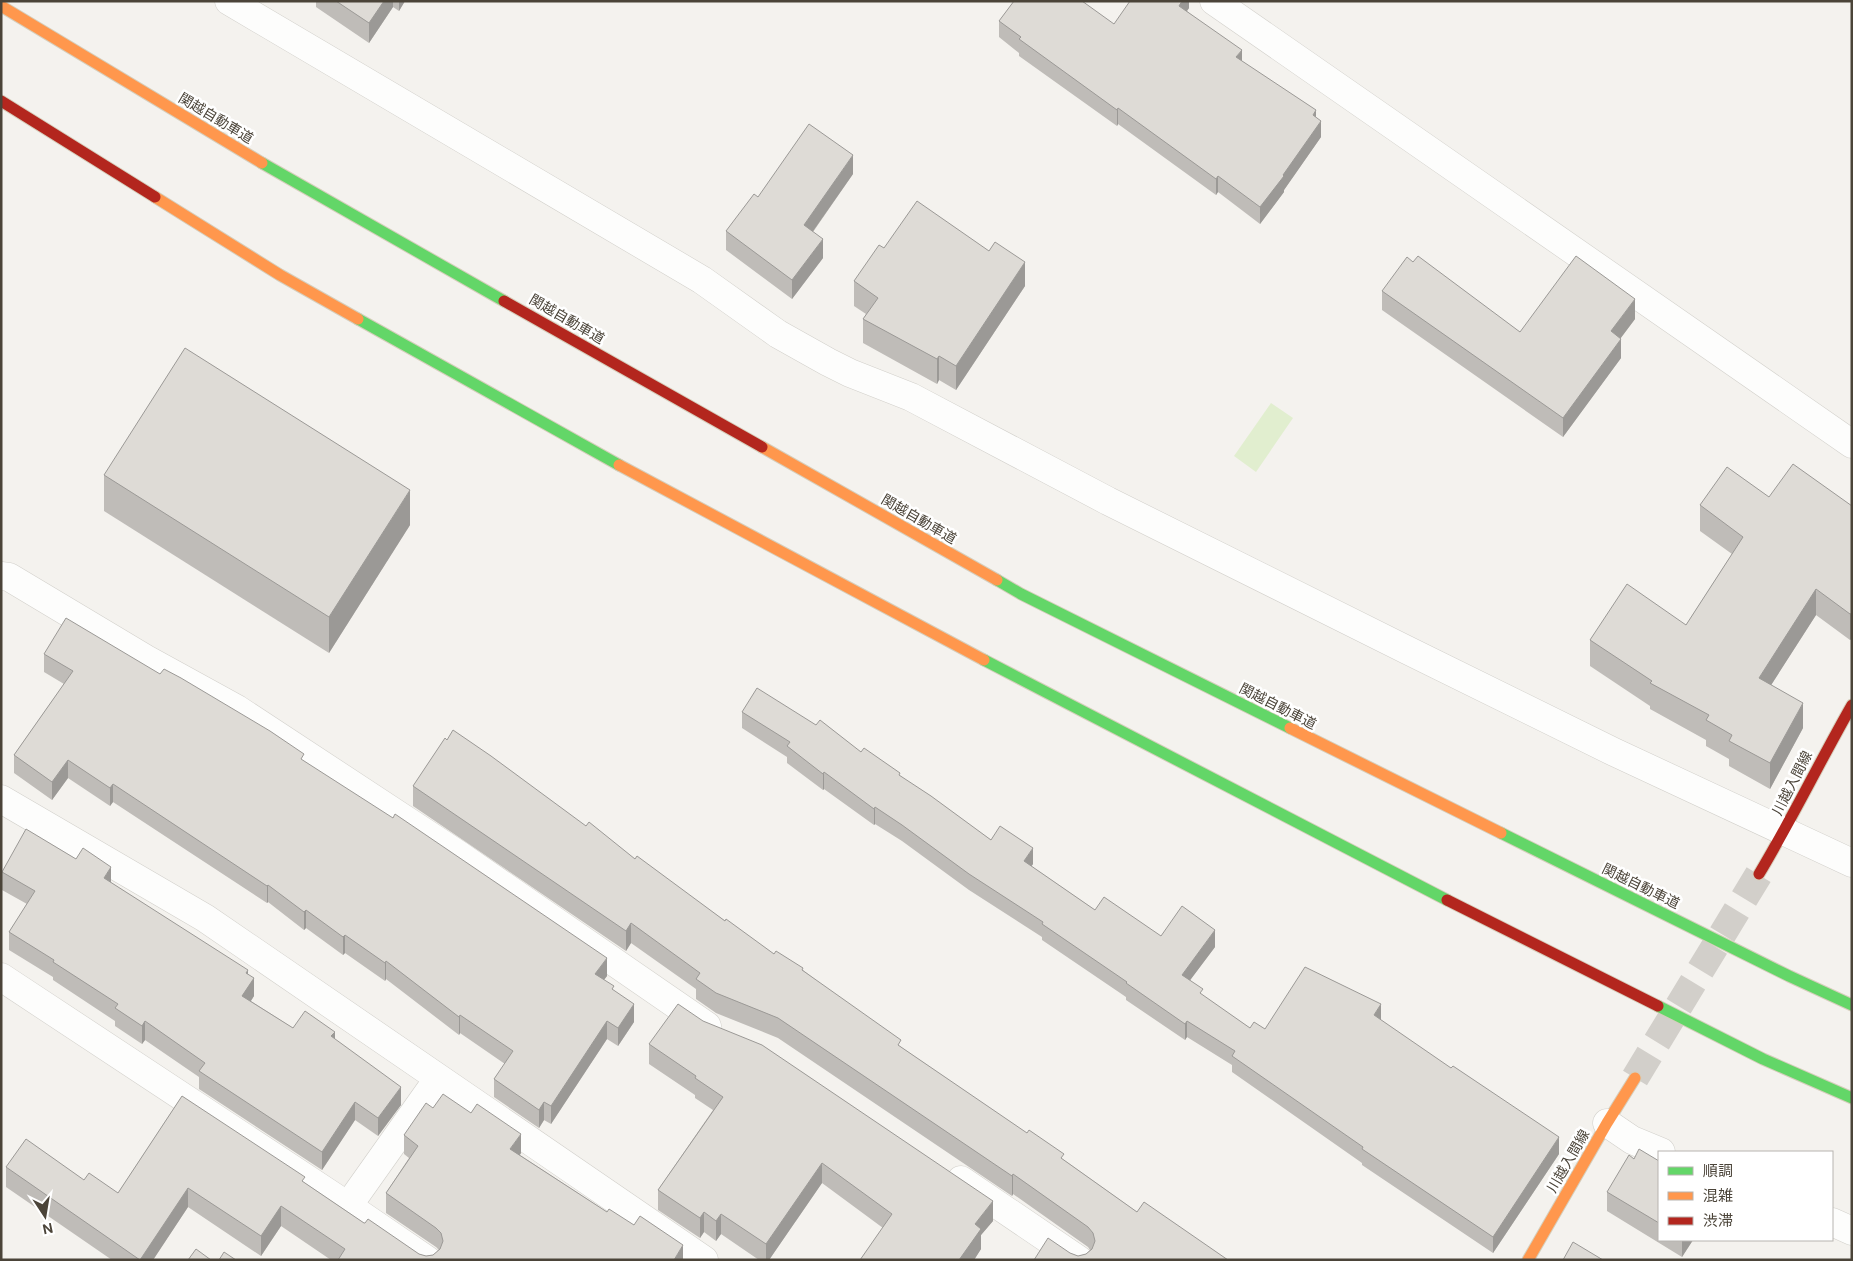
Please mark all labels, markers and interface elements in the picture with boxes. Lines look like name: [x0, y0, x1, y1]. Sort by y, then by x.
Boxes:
street label: 関越自動車道: [175, 89, 257, 147]
street label: 関越自動車道: [526, 290, 608, 348]
street label: 関越自動車道: [878, 490, 960, 548]
street label: 関越自動車道: [1236, 679, 1320, 733]
street label: 川越入間線: [1768, 748, 1816, 818]
street label: 関越自動車道: [1599, 859, 1683, 913]
street label: 川越入間線: [1543, 1126, 1593, 1196]
legend: [1658, 1151, 1833, 1241]
text: 順調: [1703, 1161, 1733, 1181]
text: 混雑: [1703, 1186, 1733, 1206]
north arrow: [20, 1191, 70, 1241]
text: 渋滞: [1703, 1211, 1733, 1231]
text: N: [41, 1219, 55, 1239]

